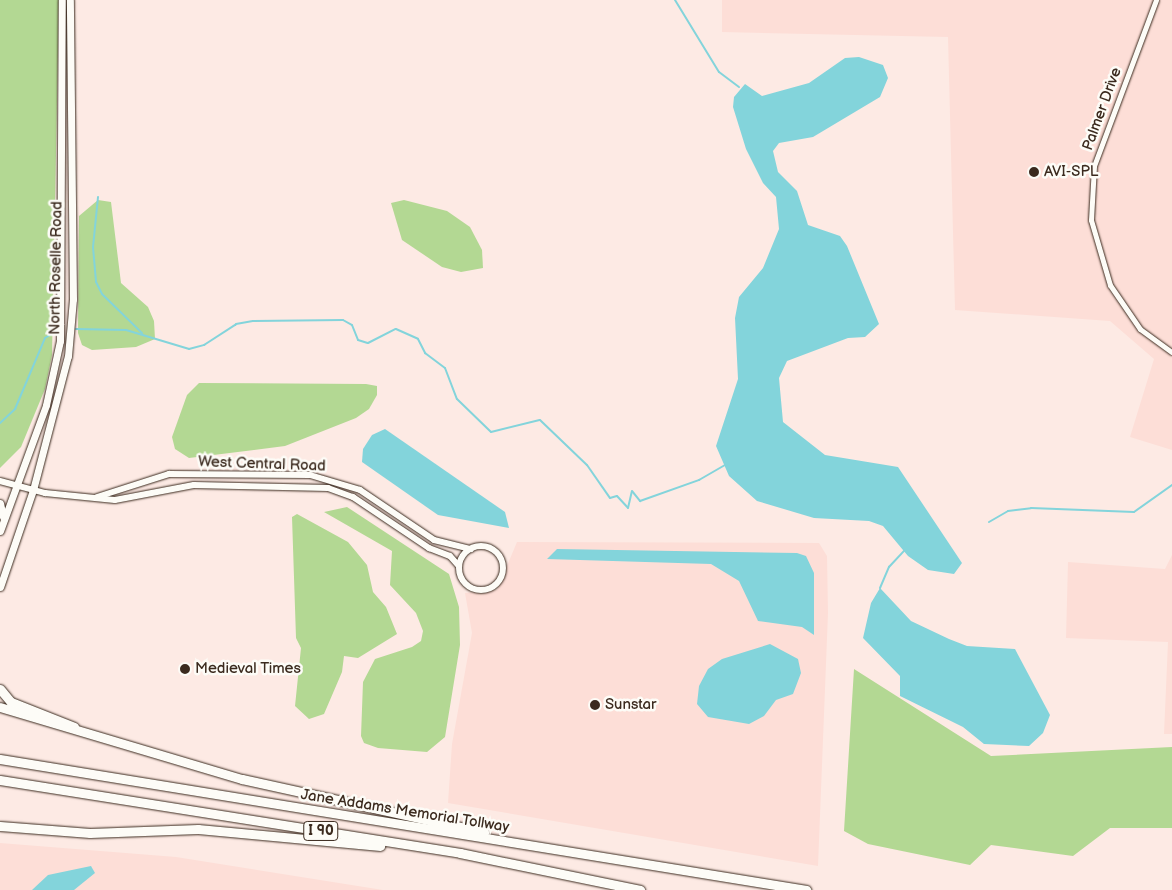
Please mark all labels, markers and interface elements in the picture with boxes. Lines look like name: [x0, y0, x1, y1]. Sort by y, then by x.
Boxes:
street label: Palmer Drive: [1079, 65, 1125, 153]
place label: AVI-SPL: [1044, 163, 1098, 181]
marker: AVI-SPL: [1028, 166, 1040, 178]
street label: North Roselle Road: [46, 201, 66, 335]
street label: West Central Road: [198, 453, 326, 475]
place label: Medieval Times: [195, 660, 301, 678]
marker: Medieval Times: [179, 663, 191, 675]
place label: Sunstar: [605, 696, 656, 714]
marker: Sunstar: [589, 699, 601, 711]
street label: Jane Addams Memorial Tollway: [299, 786, 511, 836]
road number: I 90: [302, 819, 340, 842]

